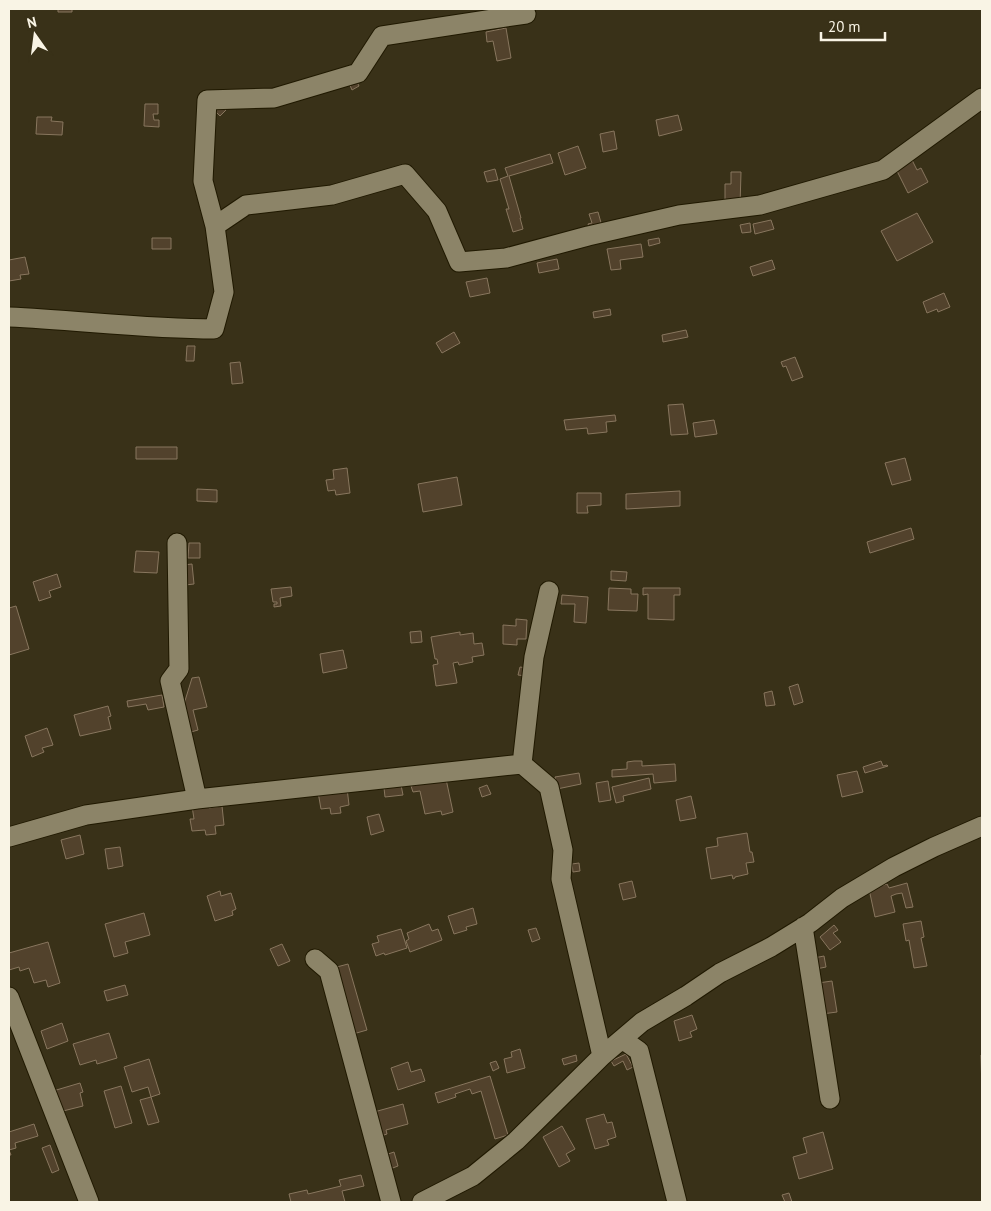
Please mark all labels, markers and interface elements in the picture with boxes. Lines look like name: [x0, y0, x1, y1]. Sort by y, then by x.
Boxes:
north arrow: [10, 10, 60, 60]
scale bar: [821, 10, 885, 42]
text: N: [25, 13, 38, 32]
text: 20 m: [828, 17, 861, 36]

